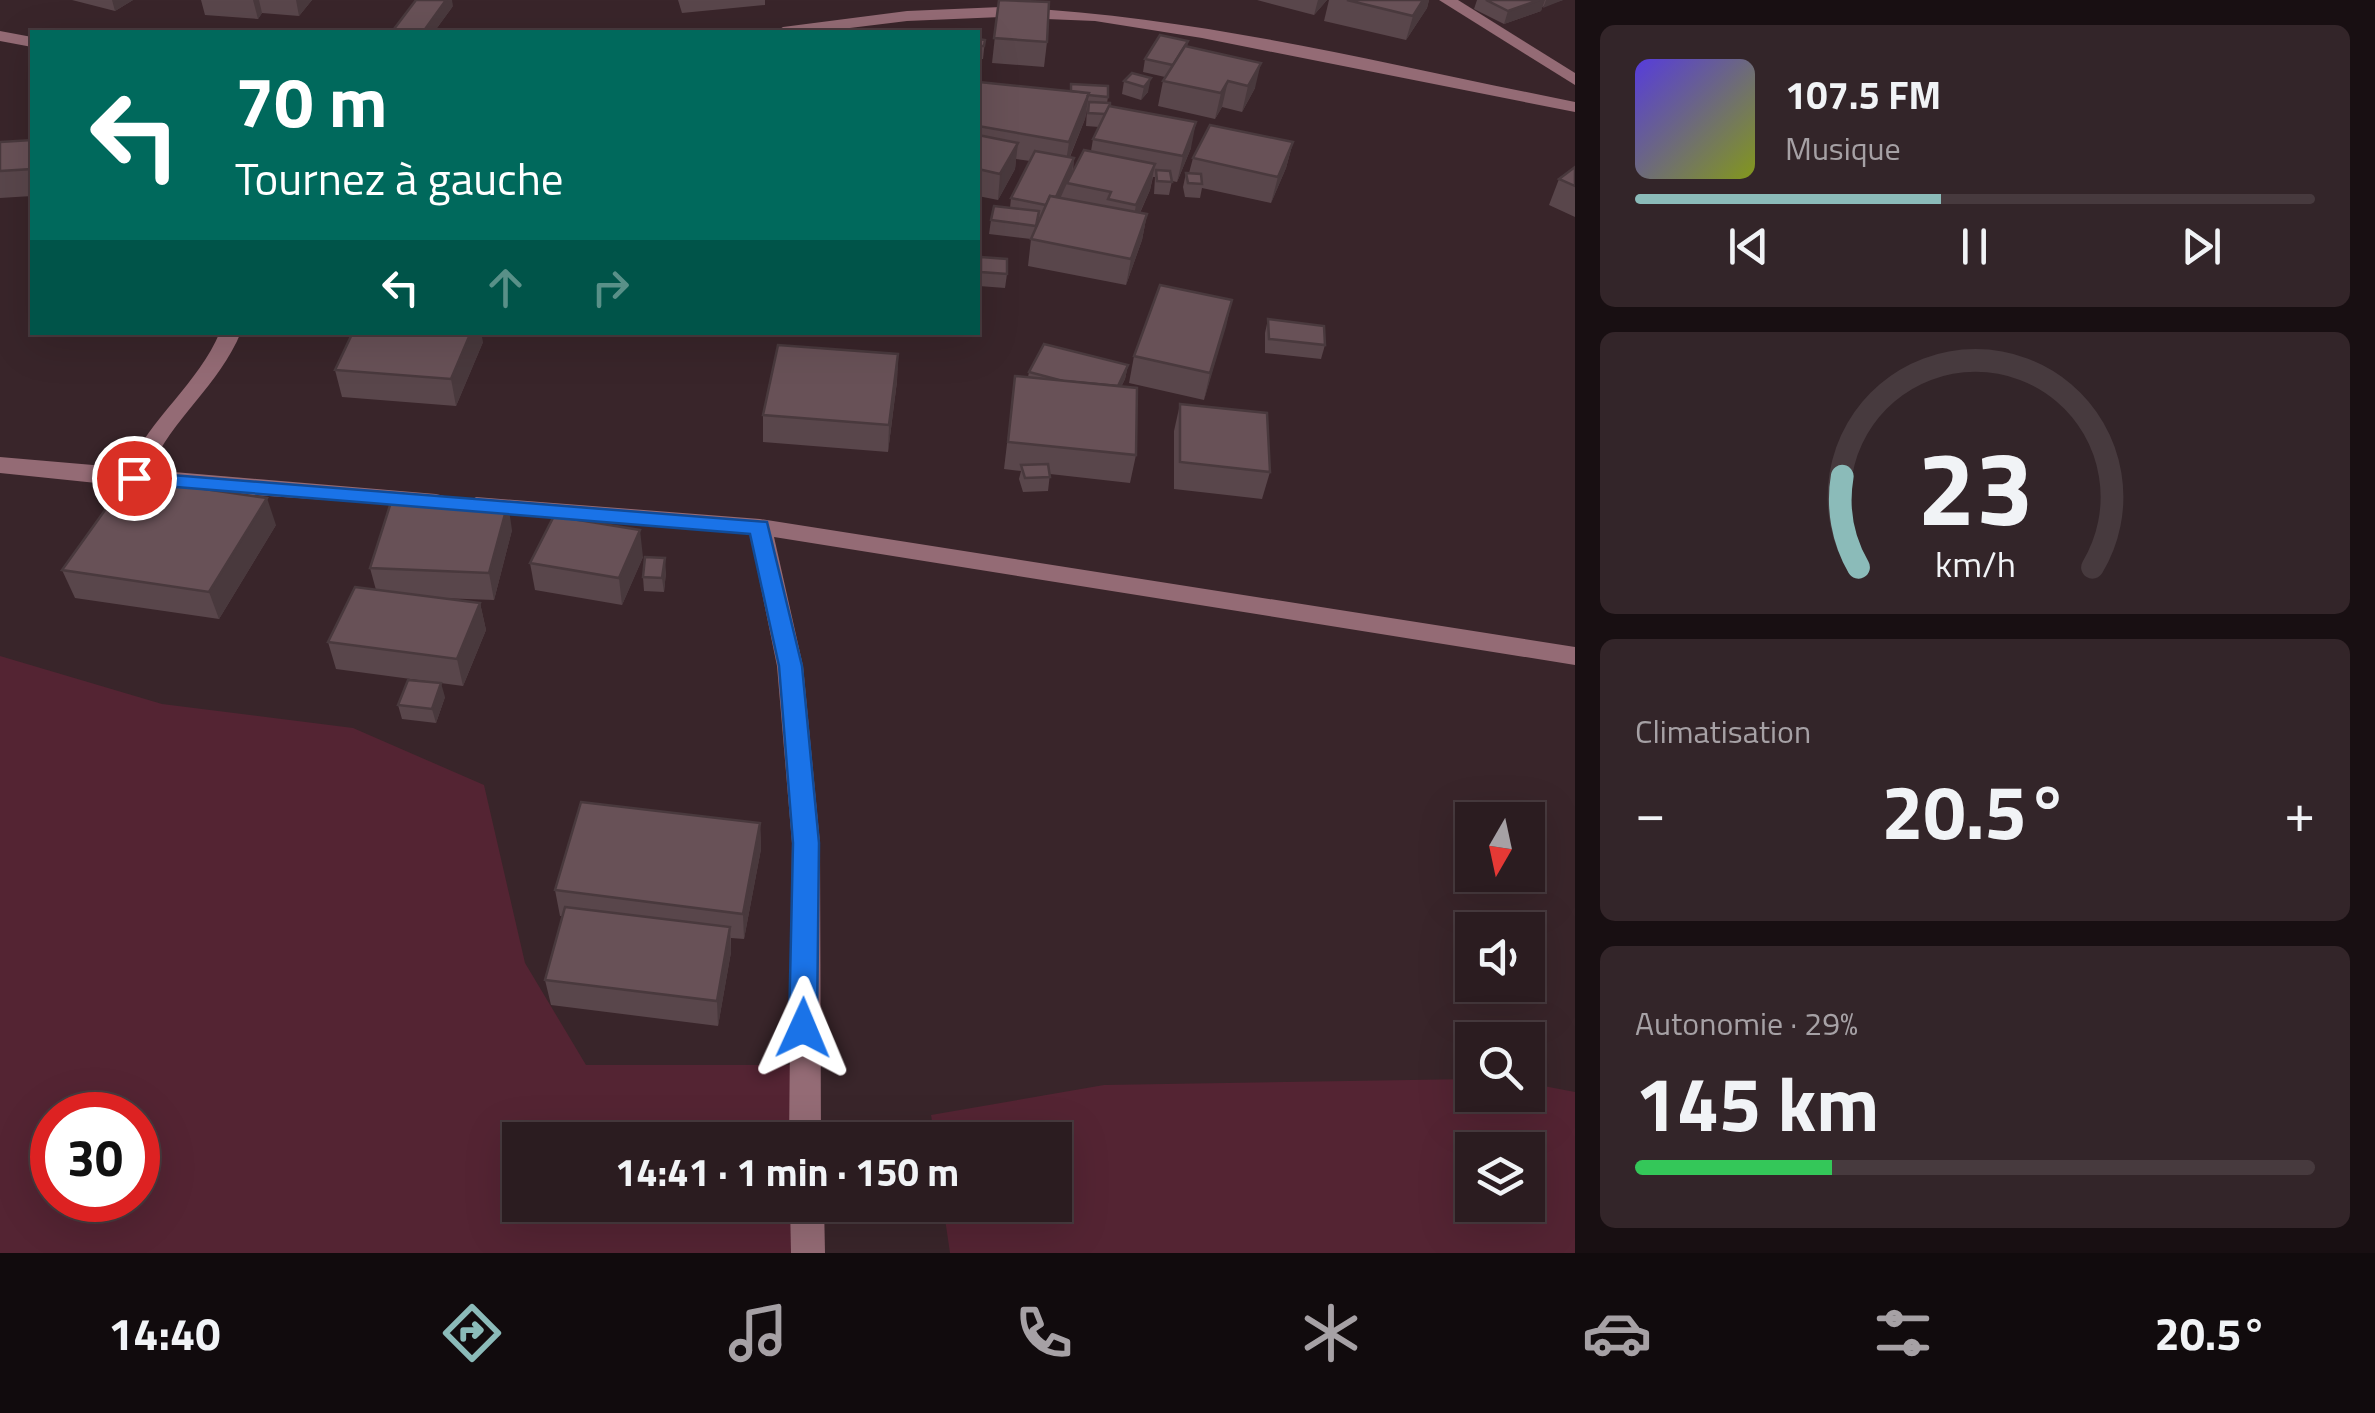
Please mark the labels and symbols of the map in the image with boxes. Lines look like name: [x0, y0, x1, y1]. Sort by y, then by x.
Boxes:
pin: [92, 436, 177, 521]
north arrow: [1455, 802, 1545, 892]
position arrow: [751, 976, 855, 1080]
speed limit sign: 30: [30, 1092, 160, 1222]

